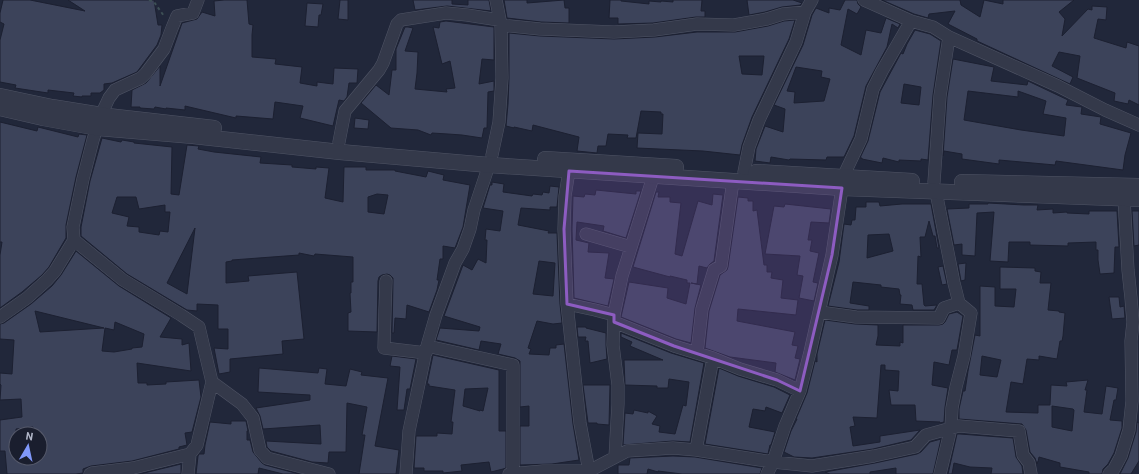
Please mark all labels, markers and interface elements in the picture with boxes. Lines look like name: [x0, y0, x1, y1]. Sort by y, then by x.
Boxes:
north arrow: [8, 426, 48, 466]
text: N: [25, 429, 34, 443]

